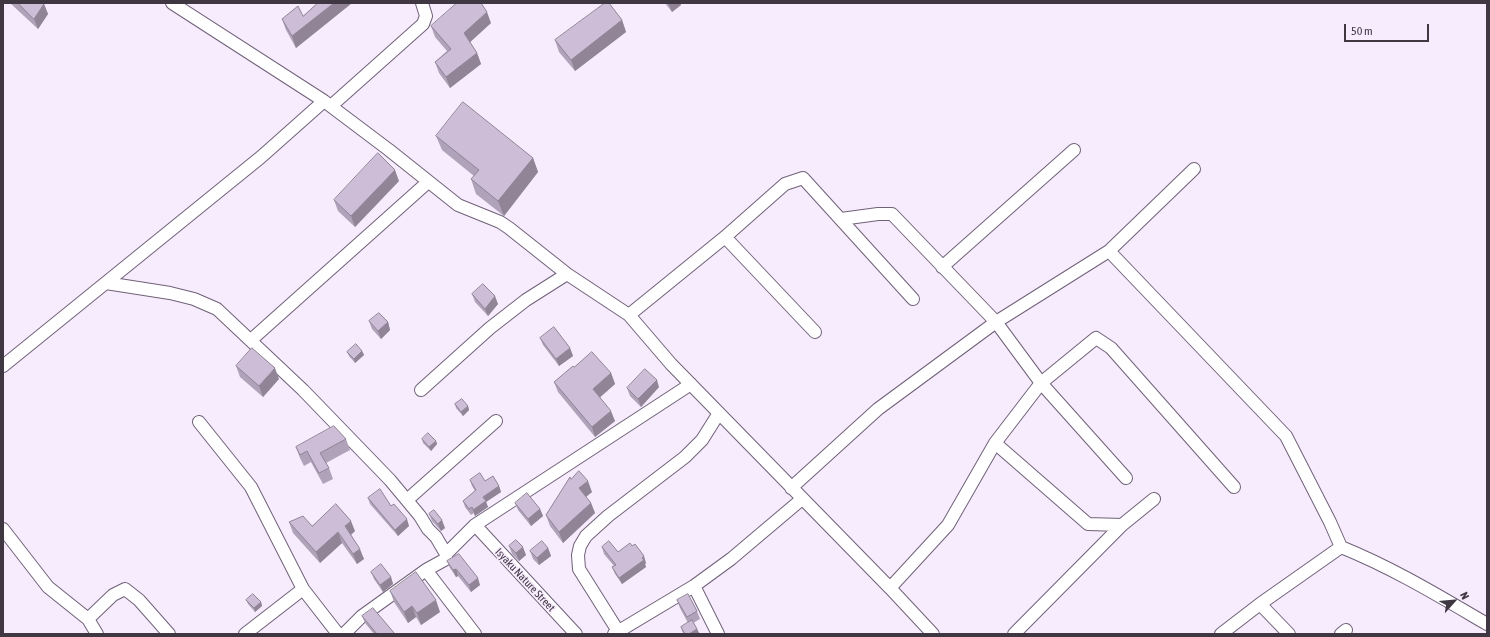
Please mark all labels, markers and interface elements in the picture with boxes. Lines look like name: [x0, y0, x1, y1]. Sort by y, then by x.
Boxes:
scale bar: [1346, 16, 1431, 42]
text: 50 m: [1351, 24, 1373, 38]
street label: Isyaku Nature Street: [492, 546, 558, 614]
north arrow: [1434, 581, 1474, 621]
text: N: [1458, 590, 1472, 601]

